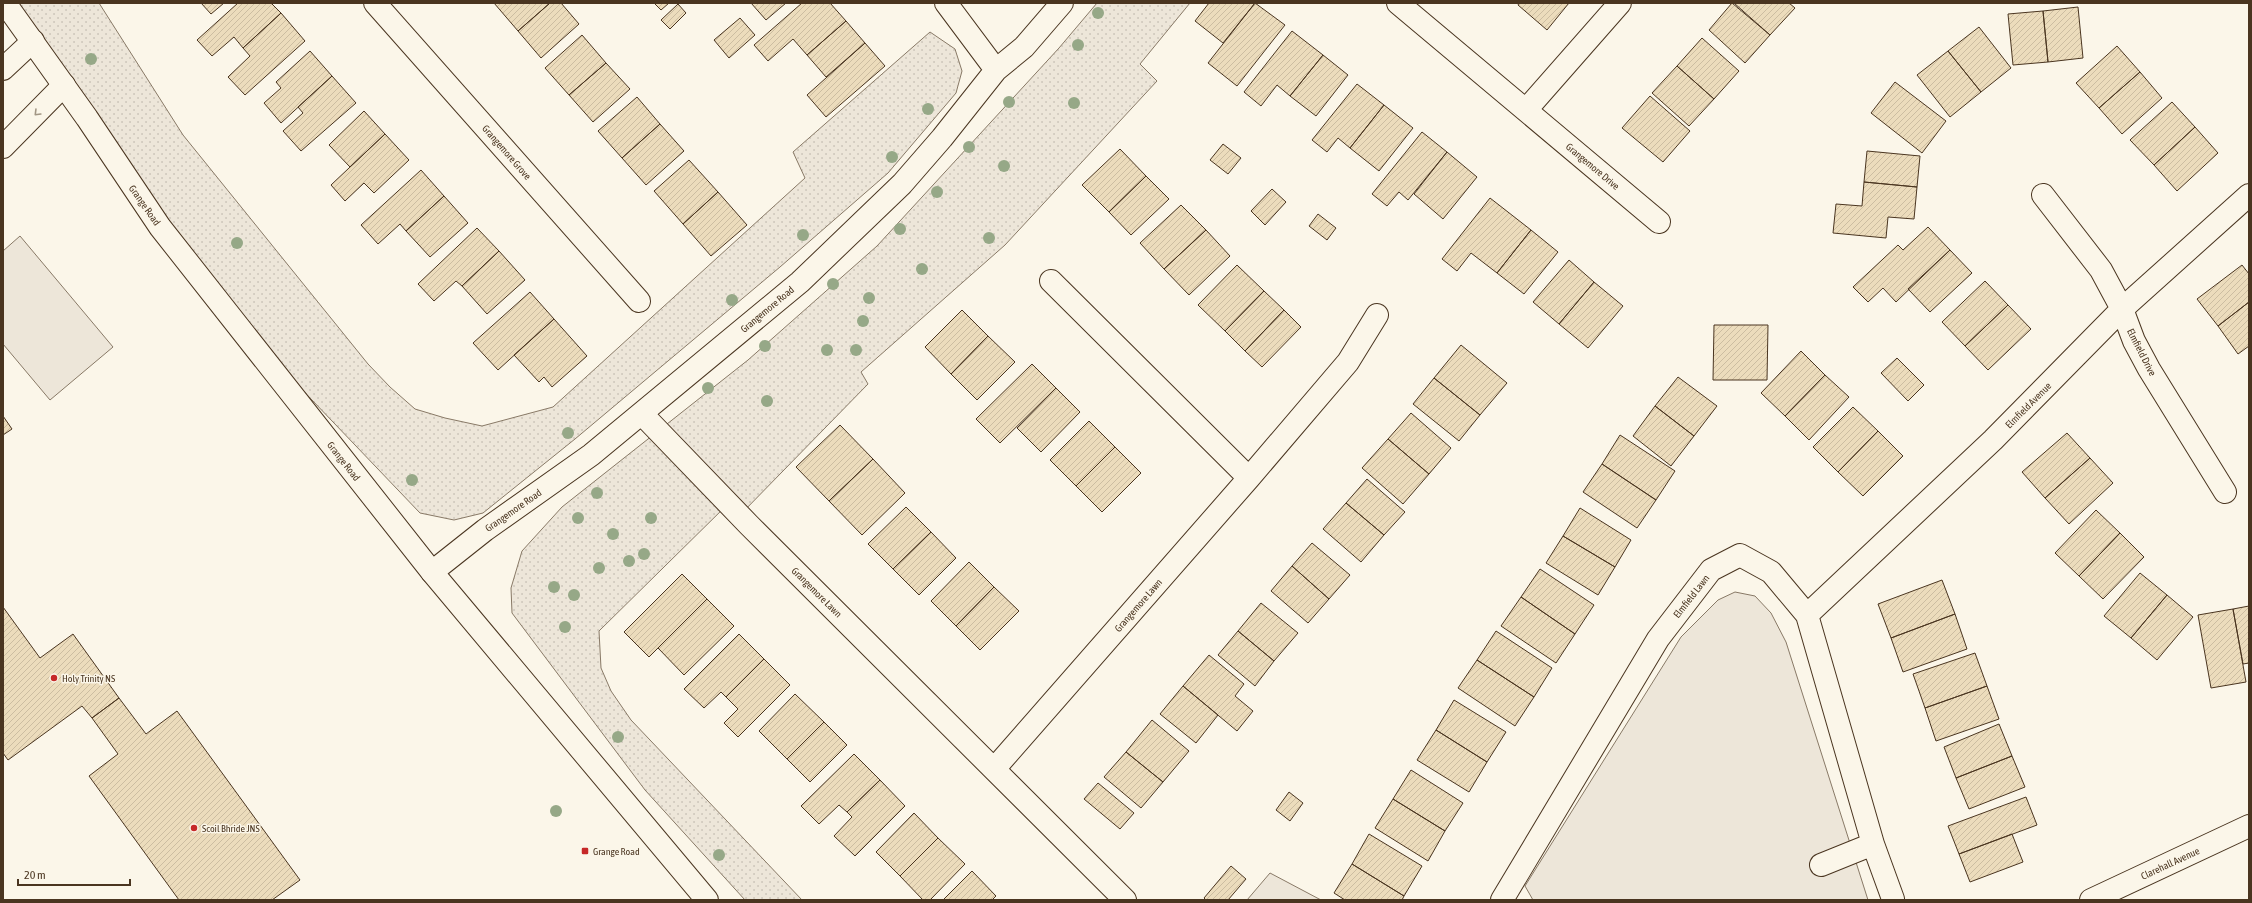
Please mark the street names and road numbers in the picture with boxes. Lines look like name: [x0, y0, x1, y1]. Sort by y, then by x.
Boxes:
street label: Grangemore Grove: [480, 123, 533, 182]
street label: Grangemore Drive: [1564, 141, 1622, 192]
street label: Grange Road: [127, 183, 163, 228]
street label: Grangemore Road: [738, 284, 796, 335]
street label: Elmfield Drive: [2125, 327, 2158, 378]
street label: Elmfield Avenue: [2003, 380, 2054, 430]
street label: Grange Road: [325, 440, 362, 483]
street label: Grangemore Road: [483, 487, 544, 534]
street label: Grangemore Lawn: [789, 565, 844, 620]
street label: Elmfield Lawn: [1671, 572, 1712, 620]
street label: Grangemore Lawn: [1112, 577, 1164, 634]
street label: Clarehall Avenue: [2139, 845, 2202, 882]

